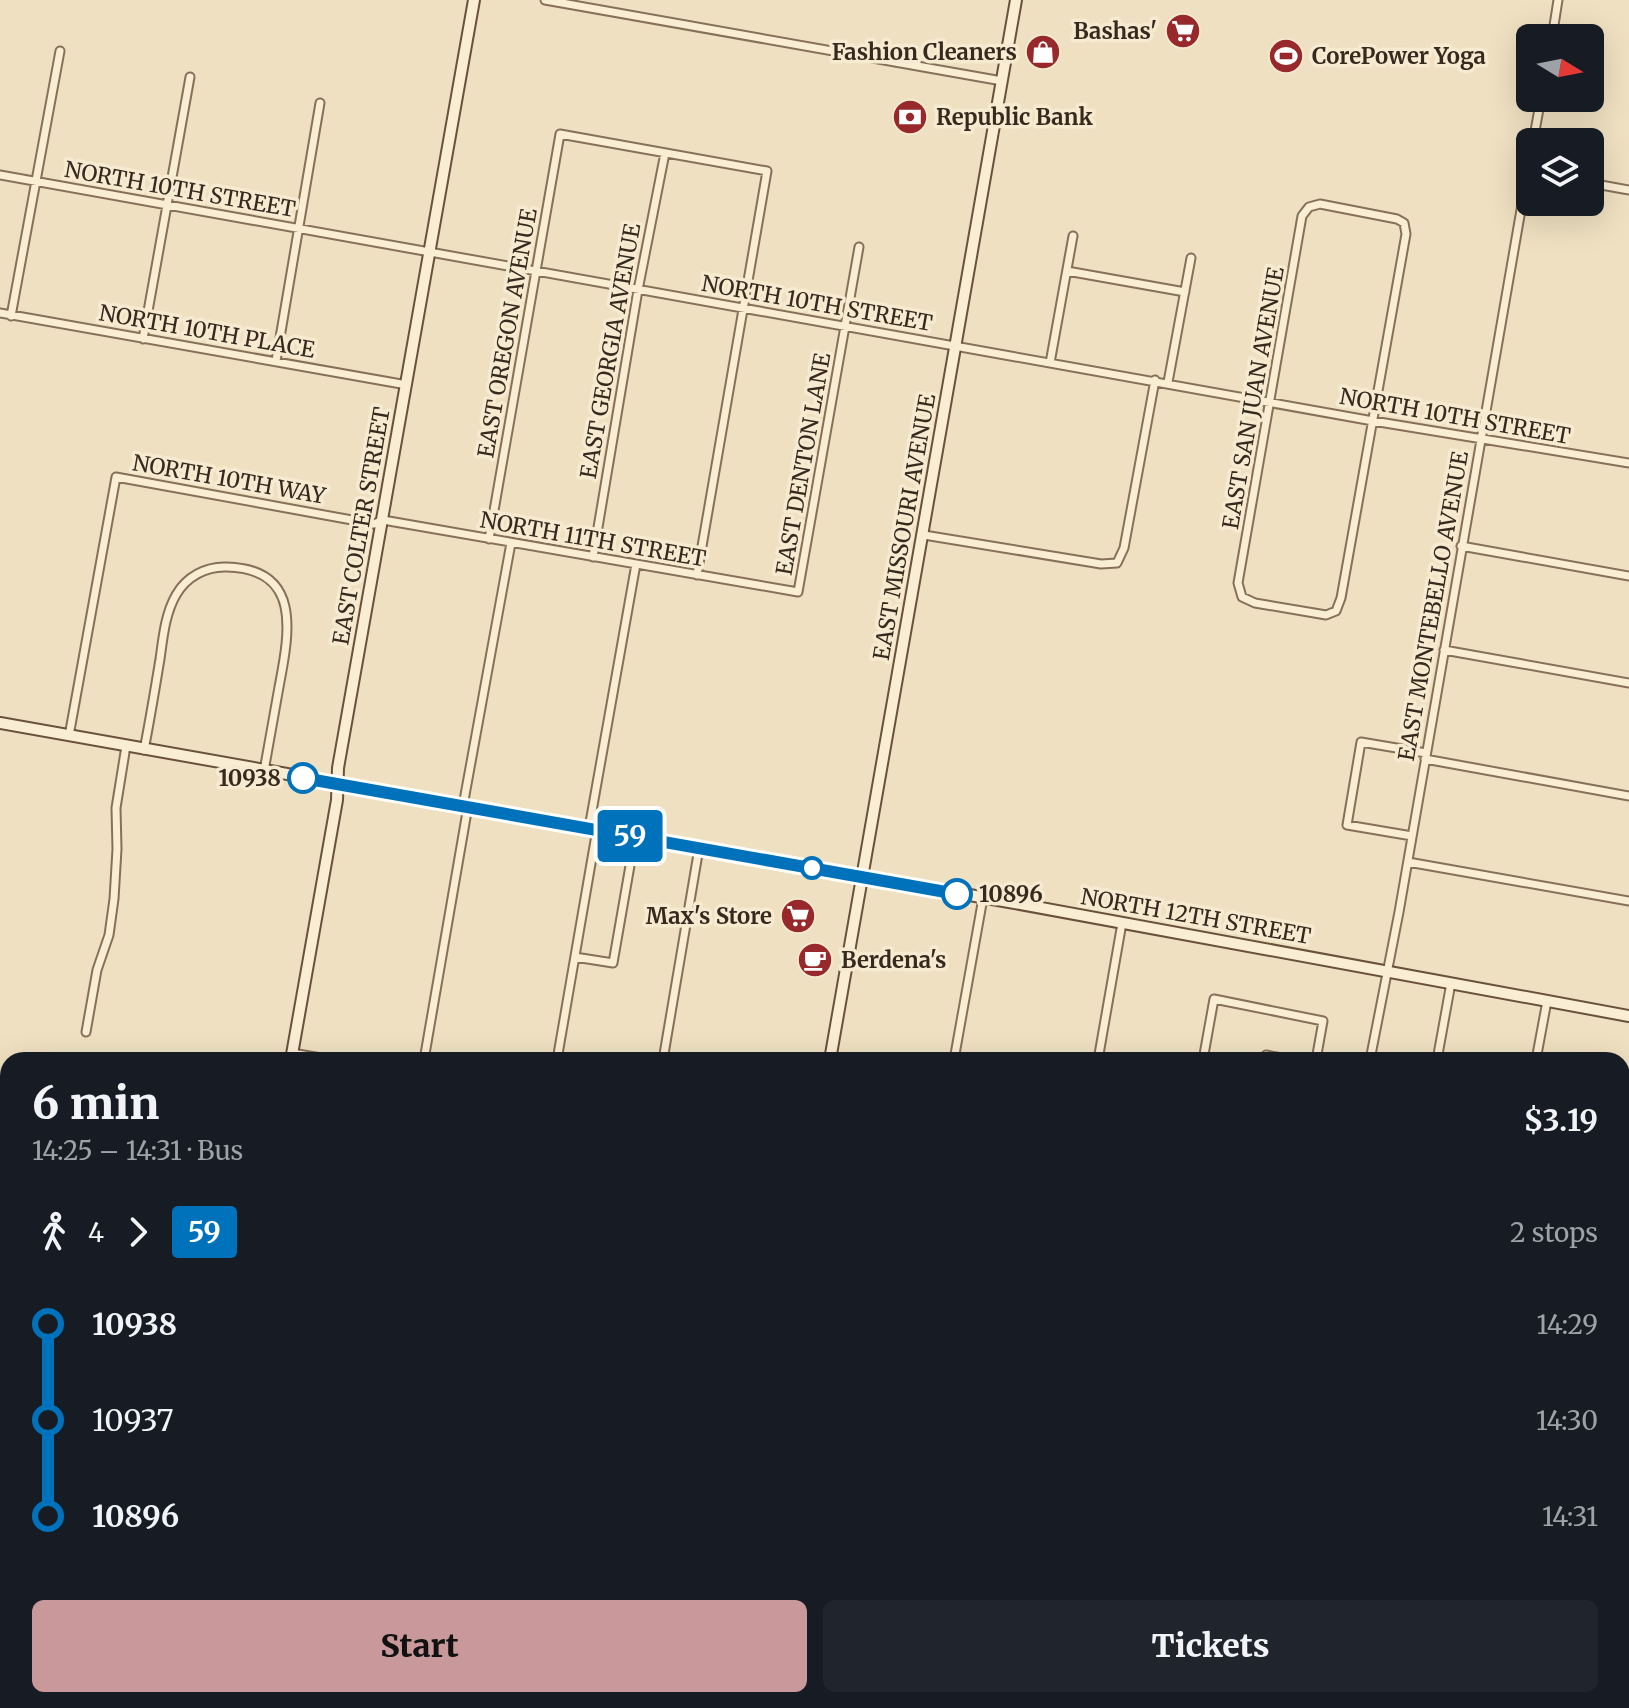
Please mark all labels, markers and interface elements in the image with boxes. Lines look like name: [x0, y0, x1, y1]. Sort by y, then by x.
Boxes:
supermarket icon: Bashas': [1164, 12, 1202, 50]
place label: Bashas': [1073, 17, 1157, 45]
north arrow: [1516, 24, 1604, 112]
map controls: [1516, 24, 1604, 216]
shop icon: Fashion Cleaners: [1024, 33, 1062, 71]
sports icon: CorePower Yoga: [1267, 37, 1305, 75]
place label: Fashion Cleaners: [832, 38, 1017, 66]
place label: CorePower Yoga: [1312, 42, 1486, 70]
bank icon: Republic Bank: [891, 98, 929, 136]
place label: Republic Bank: [936, 103, 1094, 131]
button: layers: [1516, 128, 1604, 216]
street label: NORTH 10TH STREET: [62, 155, 298, 223]
street label: EAST OREGON AVENUE: [471, 206, 543, 460]
street label: EAST GEORGIA AVENUE: [574, 221, 646, 481]
street label: EAST SAN JUAN AVENUE: [1216, 265, 1290, 531]
street label: NORTH 10TH STREET: [699, 269, 935, 337]
street label: NORTH 10TH PLACE: [97, 298, 317, 364]
street label: EAST DENTON LANE: [770, 351, 836, 577]
street label: NORTH 10TH STREET: [1337, 382, 1573, 450]
street label: EAST MISSOURI AVENUE: [867, 392, 941, 662]
street label: EAST COLTER STREET: [326, 405, 396, 647]
street label: NORTH 10TH WAY: [130, 448, 328, 510]
street label: EAST MONTEBELLO AVENUE: [1392, 449, 1474, 763]
street label: NORTH 11TH STREET: [478, 505, 708, 573]
marker: 10938: [288, 763, 318, 793]
place label: 10938: [218, 764, 281, 792]
line badge: 59: [594, 810, 666, 862]
text: 59: [614, 818, 646, 854]
unlabelled marker: [801, 857, 823, 879]
marker: 10896: [942, 879, 972, 909]
place label: 10896: [979, 880, 1043, 908]
street label: NORTH 12TH STREET: [1079, 882, 1313, 950]
supermarket icon: Max's Store: [779, 897, 817, 935]
place label: Max's Store: [646, 902, 772, 930]
cafe icon: Berdena's: [796, 941, 834, 979]
place label: Berdena's: [841, 946, 946, 974]
text: 6 min: [32, 1076, 159, 1131]
text: $3.19: [1524, 1101, 1598, 1139]
text: 14:25 – 14:31 · Bus: [32, 1134, 243, 1167]
icon: walk: [32, 1210, 76, 1254]
icon: forward: [116, 1210, 160, 1254]
text: 59: [188, 1214, 221, 1250]
text: 4: [88, 1216, 104, 1249]
text: 2 stops: [1510, 1216, 1598, 1249]
text: 10938: [92, 1305, 177, 1343]
text: 14:29: [1536, 1308, 1598, 1341]
text: 10937: [92, 1401, 174, 1439]
text: 14:30: [1536, 1404, 1598, 1437]
text: 10896: [92, 1497, 179, 1535]
text: 14:31: [1542, 1500, 1598, 1533]
button: Start: [32, 1600, 807, 1692]
button: Tickets: [823, 1600, 1598, 1692]

